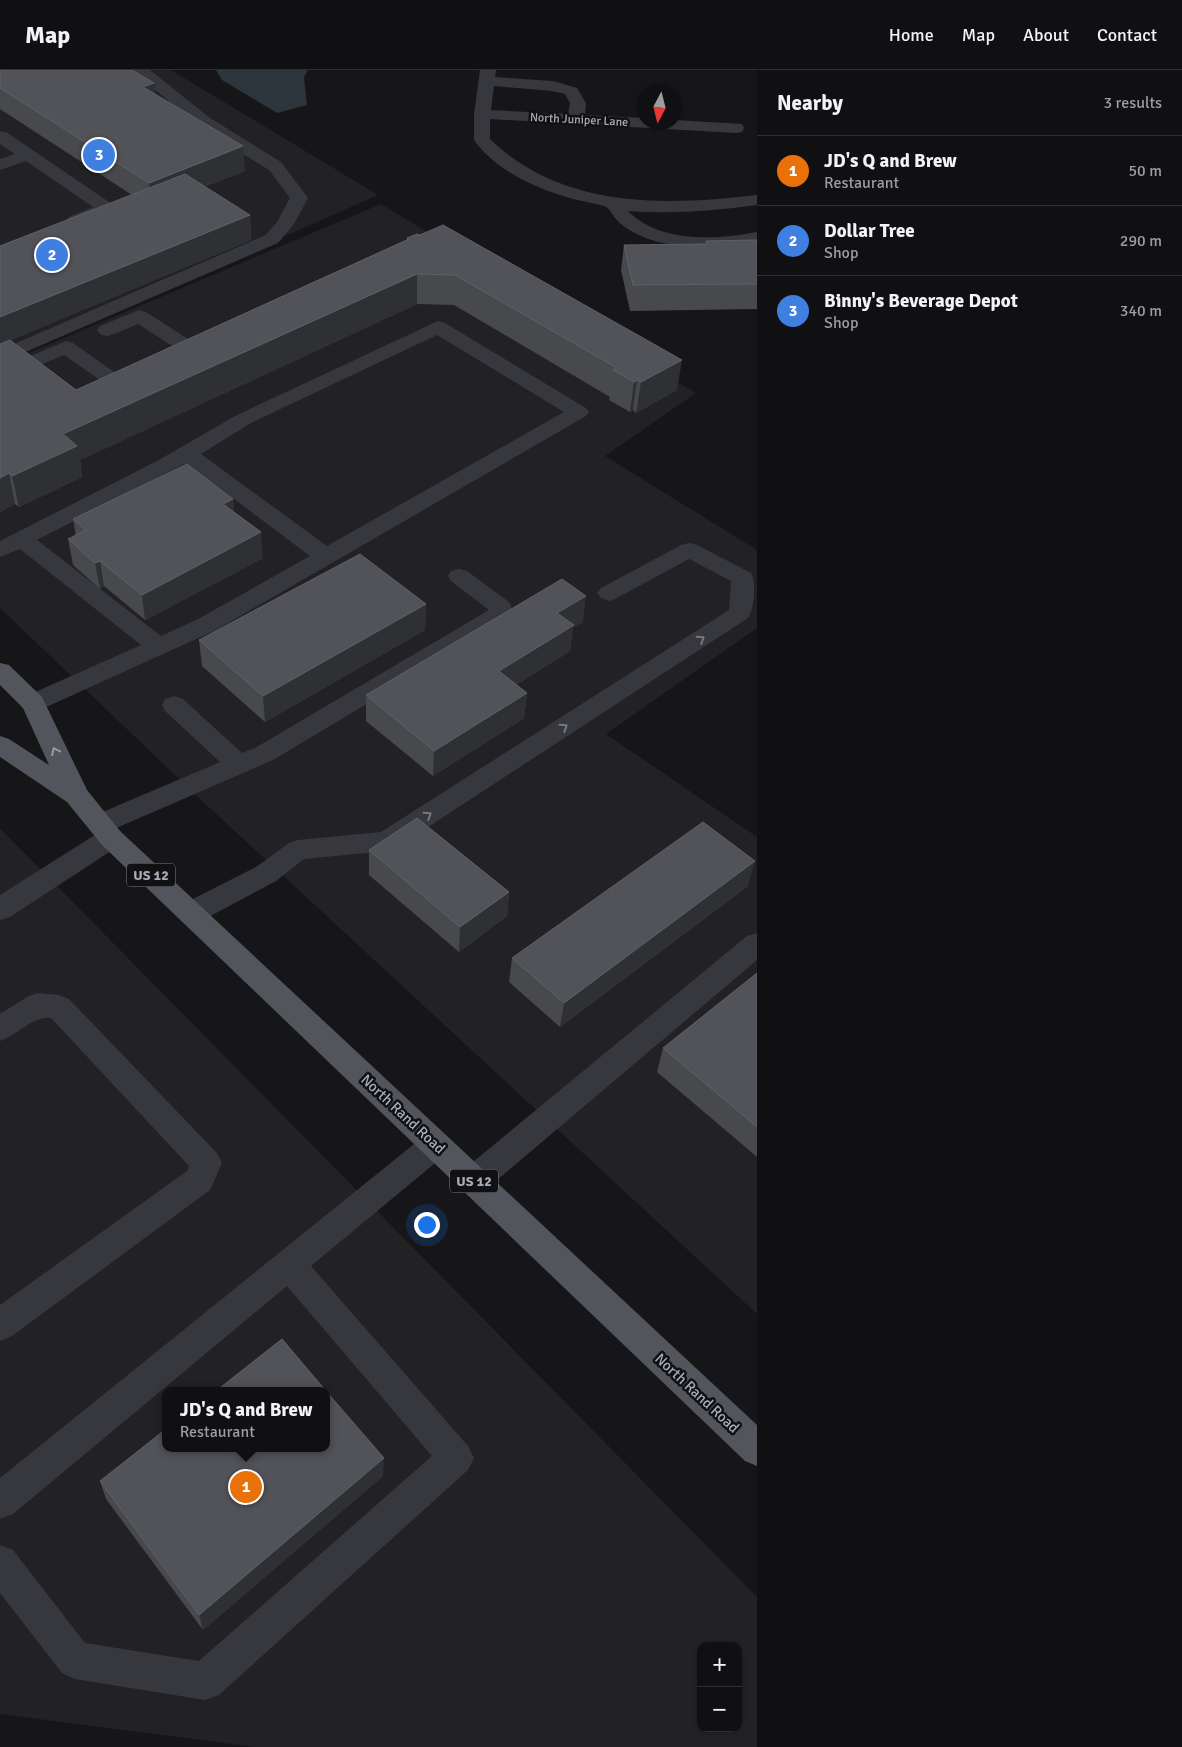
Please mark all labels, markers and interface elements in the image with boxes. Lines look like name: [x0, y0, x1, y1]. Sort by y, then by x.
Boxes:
text: Map: [25, 20, 70, 50]
text: Home: [889, 24, 934, 46]
text: Map: [962, 24, 995, 46]
text: About: [1023, 24, 1069, 46]
text: Contact: [1097, 24, 1157, 46]
north arrow: [637, 85, 682, 130]
text: Nearby: [777, 90, 843, 116]
text: 3 results: [1103, 93, 1162, 113]
street label: North Juniper Lane: [529, 110, 629, 130]
pin: 3: [83, 136, 115, 174]
text: JD's Q and Brew: [824, 149, 957, 173]
text: 1: [789, 161, 797, 181]
text: 50 m: [1128, 161, 1162, 181]
text: Restaurant: [824, 173, 899, 193]
text: Dollar Tree: [824, 219, 915, 243]
text: 2: [789, 231, 797, 251]
text: 290 m: [1120, 231, 1162, 251]
pin: 2: [36, 236, 68, 274]
text: Shop: [824, 243, 858, 263]
text: Binny's Beverage Depot: [824, 289, 1018, 313]
text: 3: [789, 301, 797, 321]
text: 340 m: [1120, 301, 1162, 321]
text: Shop: [824, 313, 858, 333]
one-way arrow: [696, 635, 705, 645]
one-way arrow: [559, 723, 568, 733]
one-way arrow: [51, 747, 62, 756]
one-way arrow: [422, 812, 432, 821]
road number: US 12: [127, 864, 175, 886]
street label: North Rand Road: [357, 1070, 449, 1158]
road number: US 12: [450, 1170, 498, 1192]
your location: [414, 1212, 440, 1238]
street label: North Rand Road: [651, 1349, 743, 1437]
popup: [162, 1387, 330, 1452]
text: JD's Q and Brew: [180, 1398, 312, 1422]
text: Restaurant: [180, 1422, 255, 1442]
pin: 1: [230, 1468, 262, 1506]
map controls: [697, 1642, 742, 1732]
button: +: [697, 1642, 742, 1687]
button: −: [697, 1687, 742, 1732]

